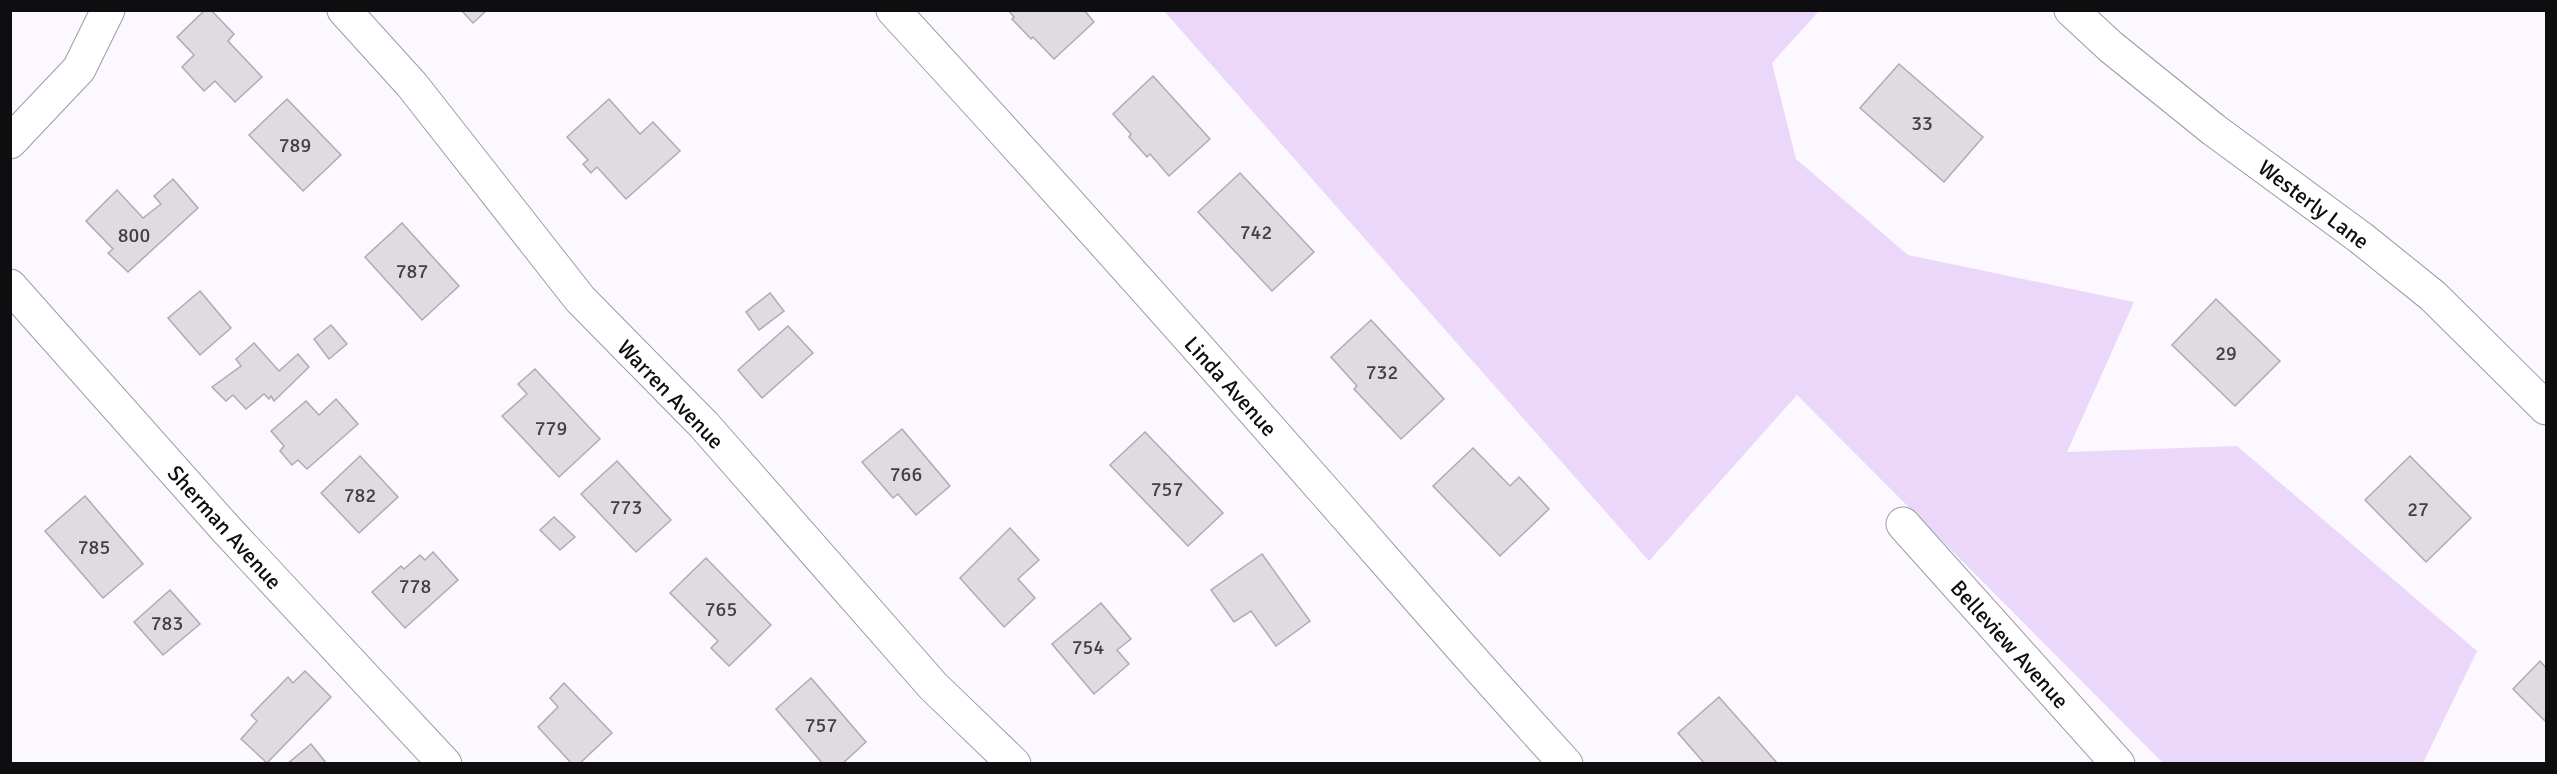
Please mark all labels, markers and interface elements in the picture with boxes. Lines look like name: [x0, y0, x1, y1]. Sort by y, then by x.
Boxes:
house number: 33: [1911, 111, 1933, 136]
house number: 789: [279, 133, 311, 158]
street label: Westerly Lane: [2253, 154, 2374, 255]
house number: 742: [1240, 220, 1272, 245]
house number: 800: [118, 223, 150, 248]
house number: 787: [396, 259, 428, 284]
street label: Linda Avenue: [1179, 331, 1283, 442]
street label: Warren Avenue: [612, 334, 729, 455]
house number: 29: [2215, 341, 2237, 366]
house number: 732: [1366, 360, 1398, 385]
house number: 779: [535, 416, 567, 441]
street label: Sherman Avenue: [162, 460, 287, 595]
house number: 766: [890, 462, 922, 487]
house number: 757: [1151, 477, 1183, 502]
house number: 782: [344, 483, 376, 508]
house number: 773: [610, 495, 642, 520]
house number: 27: [2407, 497, 2429, 522]
house number: 785: [78, 535, 110, 560]
house number: 778: [399, 574, 431, 599]
street label: Belleview Avenue: [1945, 575, 2074, 714]
house number: 765: [705, 597, 737, 622]
house number: 783: [151, 611, 183, 636]
house number: 754: [1072, 635, 1104, 660]
house number: 757: [805, 713, 837, 738]

